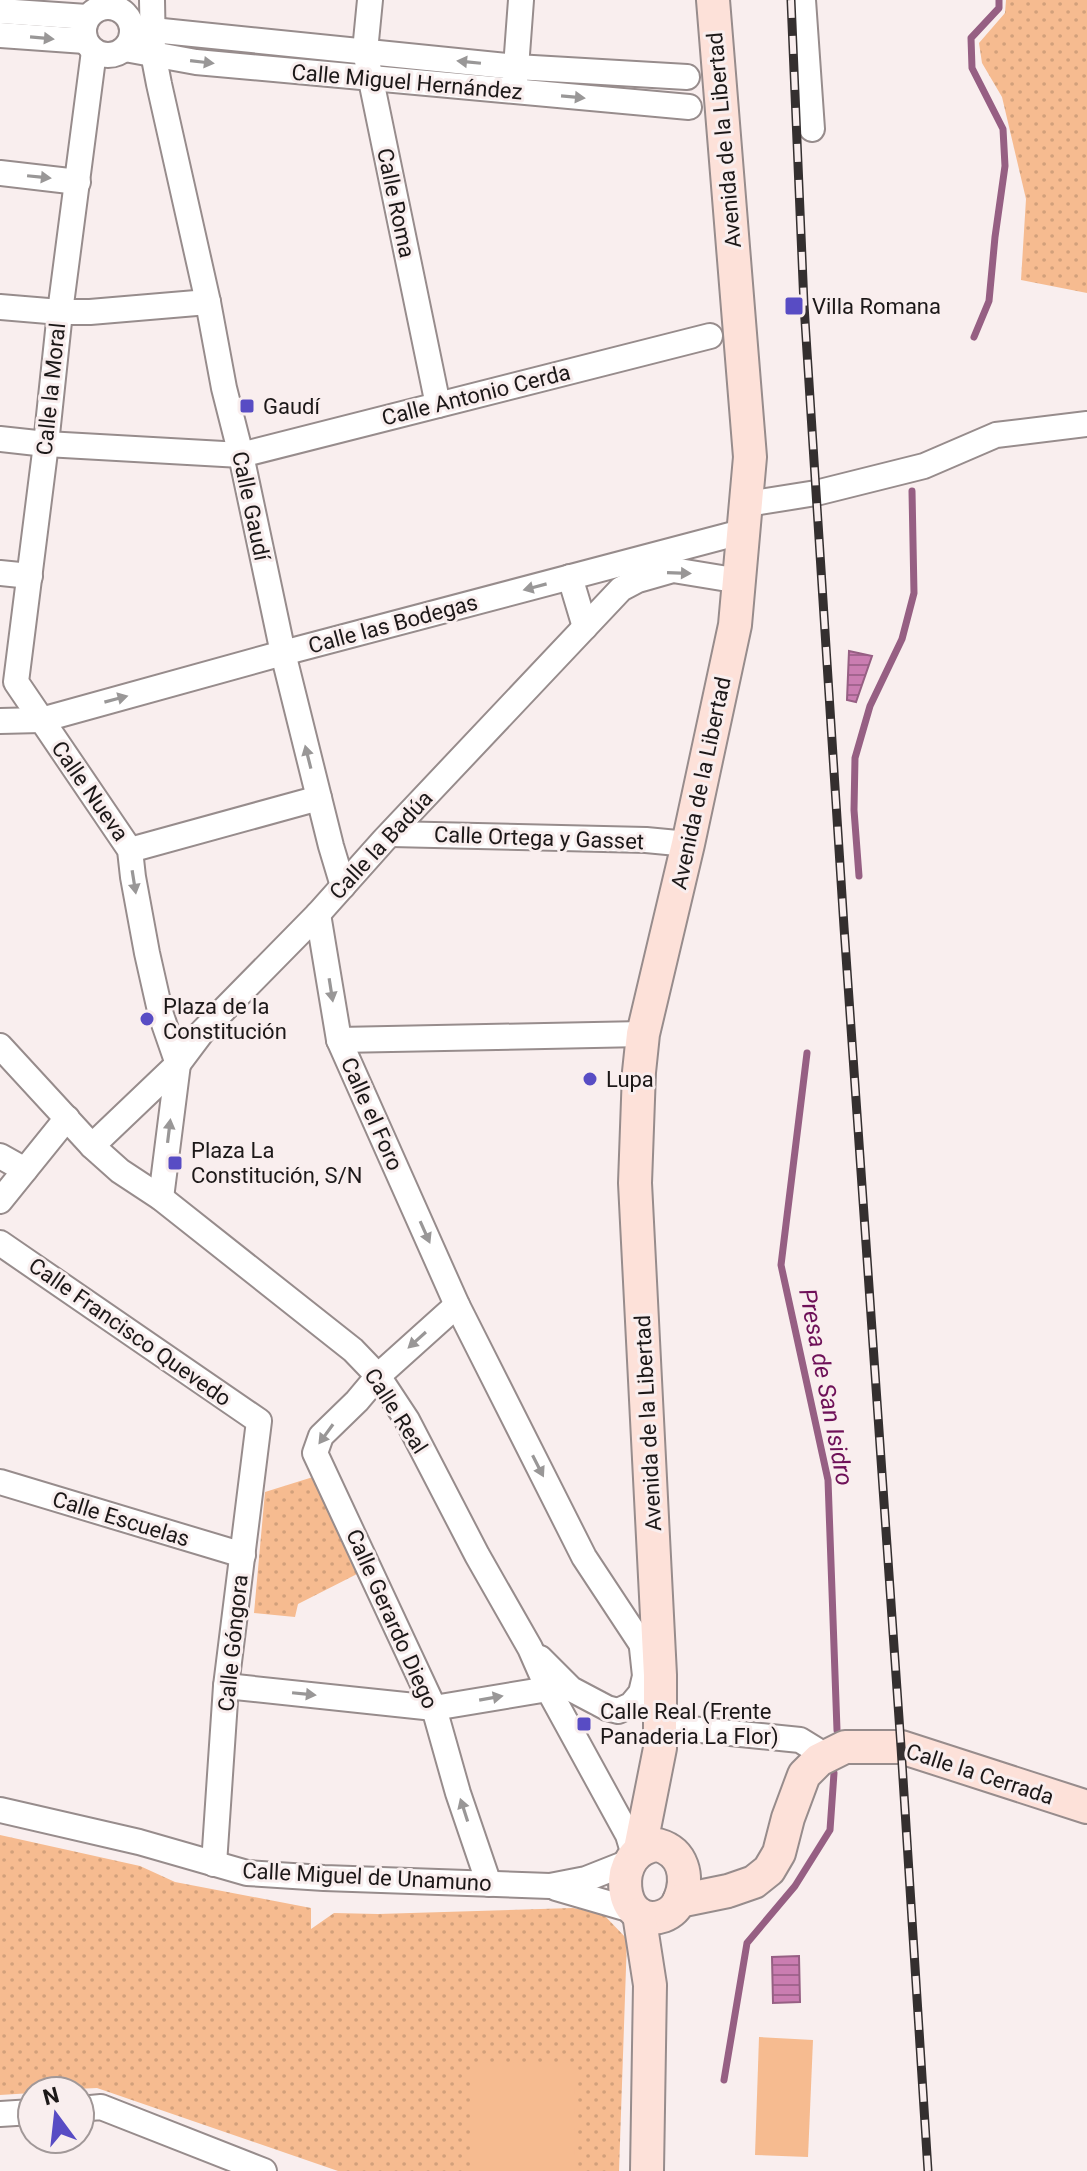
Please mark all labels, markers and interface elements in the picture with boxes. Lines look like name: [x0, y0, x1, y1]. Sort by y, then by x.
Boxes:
street label: Avenida de la Libertad: [702, 31, 746, 249]
one-way arrow: [30, 32, 55, 45]
one-way arrow: [456, 55, 481, 68]
one-way arrow: [190, 56, 215, 69]
street label: Calle Miguel Hernández: [291, 59, 524, 105]
one-way arrow: [560, 91, 585, 104]
street label: Calle Roma: [372, 146, 420, 260]
one-way arrow: [27, 171, 52, 184]
place label: Villa Romana: [812, 294, 941, 319]
marker: Villa Romana: [783, 295, 805, 317]
street label: Calle la Moral: [32, 322, 70, 456]
street label: Calle Antonio Cerda: [379, 359, 573, 431]
place label: Gaudí: [263, 394, 321, 419]
marker: Gaudí: [238, 397, 256, 415]
street label: Calle Gaudí: [227, 449, 275, 564]
one-way arrow: [667, 566, 692, 579]
one-way arrow: [522, 581, 547, 593]
street label: Calle las Bodegas: [306, 589, 480, 659]
street label: Avenida de la Libertad: [666, 675, 736, 891]
one-way arrow: [105, 692, 129, 705]
street label: Calle Nueva: [47, 736, 133, 846]
one-way arrow: [302, 744, 314, 769]
street label: Calle la Badúa: [324, 786, 438, 904]
street label: Calle Ortega y Gasset: [433, 822, 645, 854]
one-way arrow: [128, 870, 141, 895]
one-way arrow: [326, 978, 338, 1003]
place label: Plaza de la Constitución: [163, 994, 287, 1044]
marker: Plaza de la Constitución: [138, 1010, 156, 1028]
street label: Calle el Foro: [336, 1054, 408, 1174]
place label: Lupa: [606, 1067, 654, 1092]
marker: Lupa: [581, 1070, 599, 1088]
one-way arrow: [163, 1118, 176, 1143]
place label: Plaza La Constitución, S/N: [191, 1138, 362, 1188]
marker: Plaza La Constitución, S/N: [166, 1154, 184, 1172]
one-way arrow: [418, 1220, 431, 1244]
street label: Calle Francisco Quevedo: [24, 1253, 236, 1411]
water label: Presa de San Isidro: [793, 1286, 859, 1488]
street label: Avenida de la Libertad: [630, 1314, 666, 1532]
one-way arrow: [408, 1331, 427, 1349]
street label: Calle Real: [359, 1364, 433, 1458]
one-way arrow: [318, 1423, 334, 1445]
one-way arrow: [532, 1454, 545, 1477]
street label: Calle Escuelas: [49, 1486, 193, 1552]
street label: Calle Gerardo Diego: [341, 1525, 443, 1713]
street label: Calle Góngora: [213, 1573, 253, 1713]
one-way arrow: [292, 1688, 317, 1701]
one-way arrow: [479, 1692, 504, 1704]
place label: Calle Real (Frente Panaderia La Flor): [600, 1699, 779, 1750]
marker: Calle Real (Frente Panaderia La Flor): [575, 1715, 593, 1733]
street label: Calle la Cerrada: [903, 1738, 1057, 1810]
one-way arrow: [457, 1798, 470, 1822]
street label: Calle Miguel de Unamuno: [242, 1858, 492, 1896]
north arrow: [16, 2075, 96, 2155]
text: N: [40, 2082, 62, 2110]

